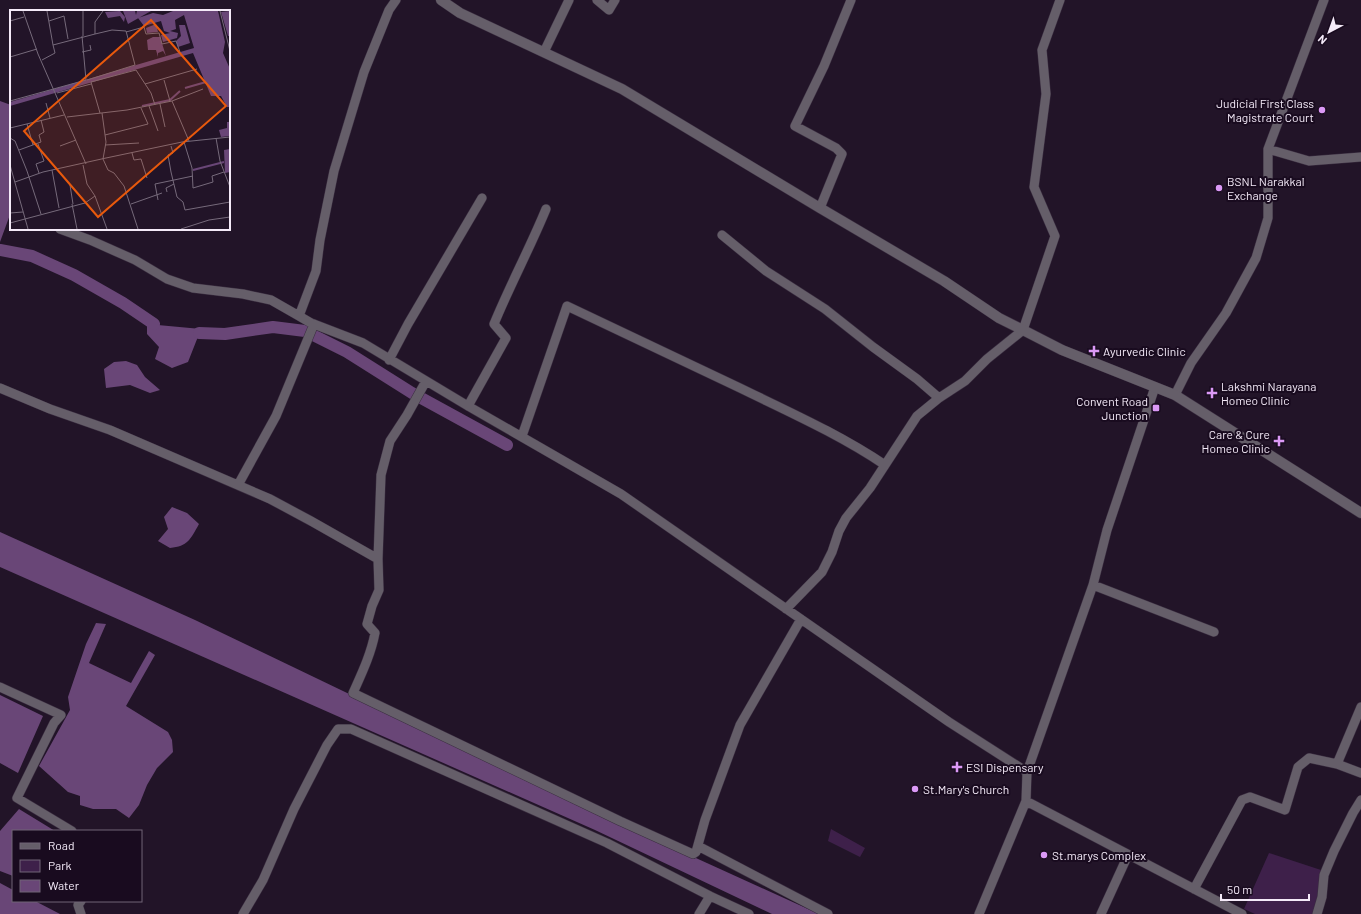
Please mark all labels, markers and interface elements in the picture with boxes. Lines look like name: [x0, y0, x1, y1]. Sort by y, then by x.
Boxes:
inset map: [10, 10, 230, 230]
north arrow: [1309, 12, 1349, 52]
text: N: [1315, 33, 1329, 47]
place label: Judicial First Class Magistrate Court: [1216, 96, 1314, 124]
marker: Judicial First Class Magistrate Court: [1317, 105, 1327, 115]
place label: BSNL Narakkal Exchange: [1227, 174, 1304, 202]
marker: BSNL Narakkal Exchange: [1214, 183, 1224, 193]
place label: Ayurvedic Clinic: [1103, 344, 1186, 358]
marker: Ayurvedic Clinic: [1088, 345, 1100, 357]
place label: Lakshmi Narayana Homeo Clinic: [1221, 379, 1316, 407]
marker: Lakshmi Narayana Homeo Clinic: [1206, 387, 1218, 399]
place label: Convent Road Junction: [1076, 394, 1148, 422]
marker: Convent Road Junction: [1151, 403, 1161, 413]
place label: Care & Cure Homeo Clinic: [1202, 427, 1270, 455]
marker: Care & Cure Homeo Clinic: [1273, 435, 1285, 447]
place label: ESI Dispensary: [966, 760, 1044, 774]
marker: ESI Dispensary: [951, 761, 963, 773]
place label: St.Mary's Church: [923, 782, 1009, 796]
marker: St.Mary's Church: [910, 784, 920, 794]
legend: [12, 830, 142, 902]
text: Road: [48, 838, 75, 852]
place label: St.marys Complex: [1052, 848, 1146, 862]
marker: St.marys Complex: [1039, 850, 1049, 860]
text: Park: [48, 858, 72, 872]
scale bar: [1221, 876, 1309, 902]
text: Water: [48, 878, 80, 892]
text: 50 m: [1227, 882, 1252, 896]

